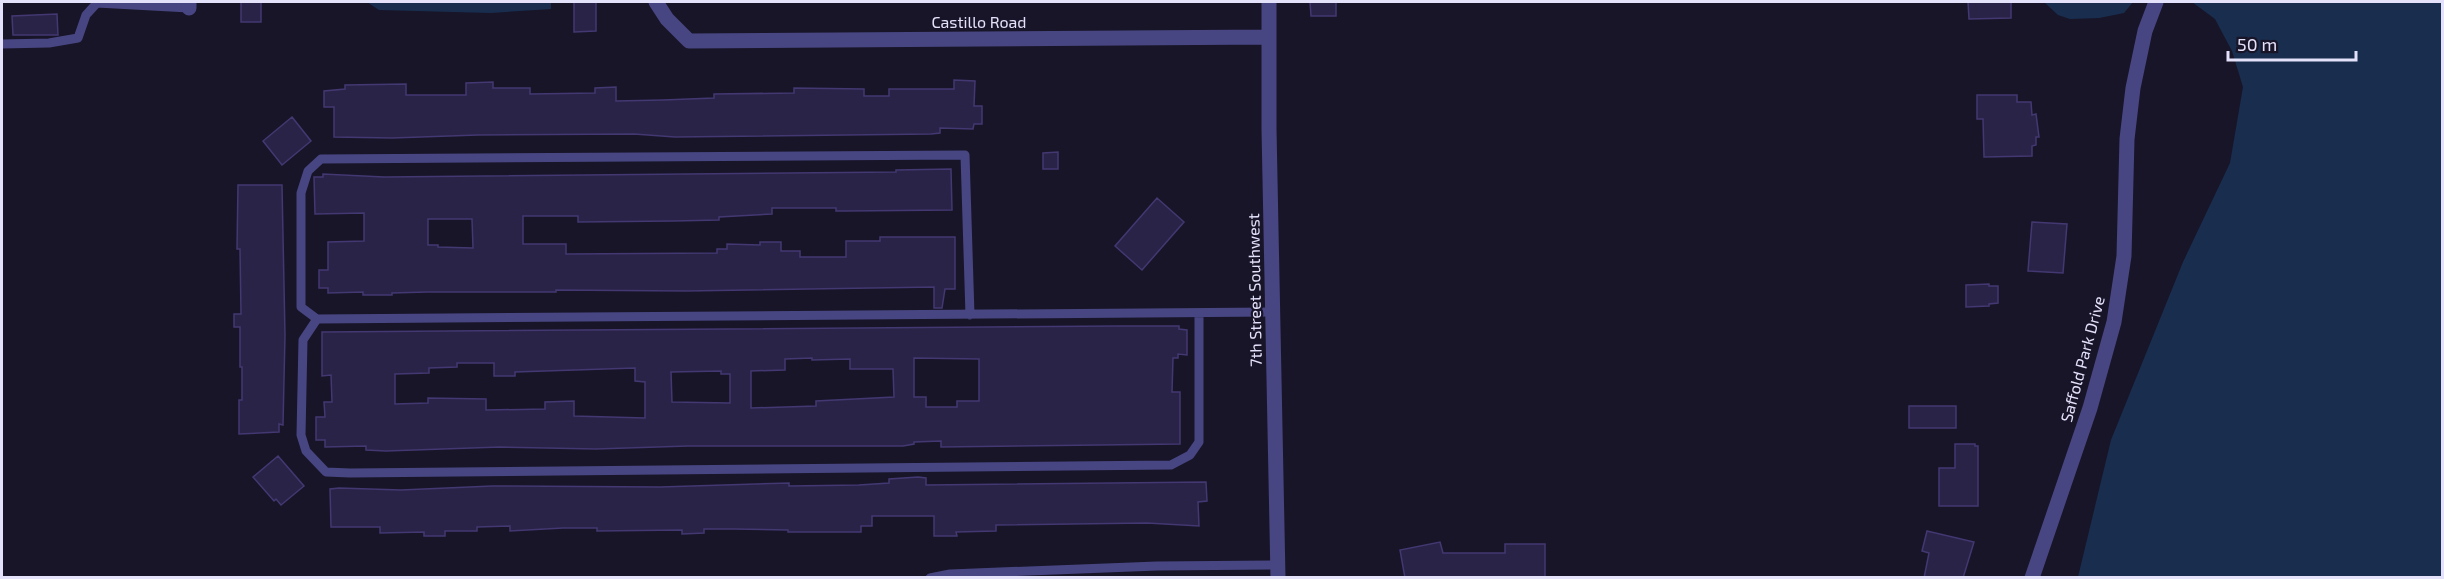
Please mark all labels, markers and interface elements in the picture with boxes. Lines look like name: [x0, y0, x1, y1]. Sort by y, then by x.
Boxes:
street label: Castillo Road: [931, 12, 1027, 31]
scale bar: [2228, 24, 2356, 62]
text: 50 m: [2237, 33, 2277, 55]
street label: 7th Street Southwest: [1243, 213, 1265, 367]
street label: Saffold Park Drive: [2056, 294, 2108, 424]

